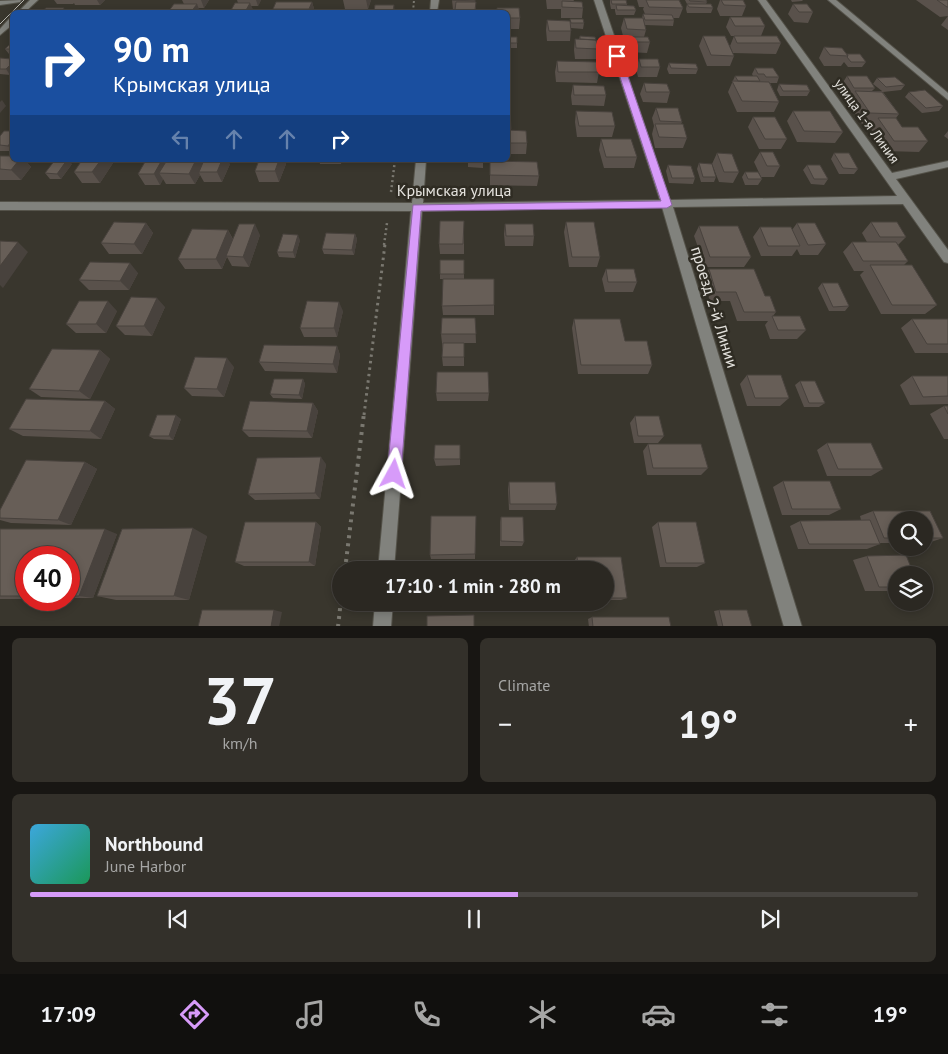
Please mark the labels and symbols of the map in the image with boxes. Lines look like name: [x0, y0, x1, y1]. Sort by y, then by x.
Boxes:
pin: [596, 35, 638, 77]
street label: улица 1-я Линия: [830, 75, 904, 167]
street label: Крымская улица: [397, 180, 511, 200]
street label: проезд 2-й Линии: [687, 244, 743, 370]
position arrow: [367, 447, 419, 499]
speed limit sign: 40: [15, 546, 80, 611]

